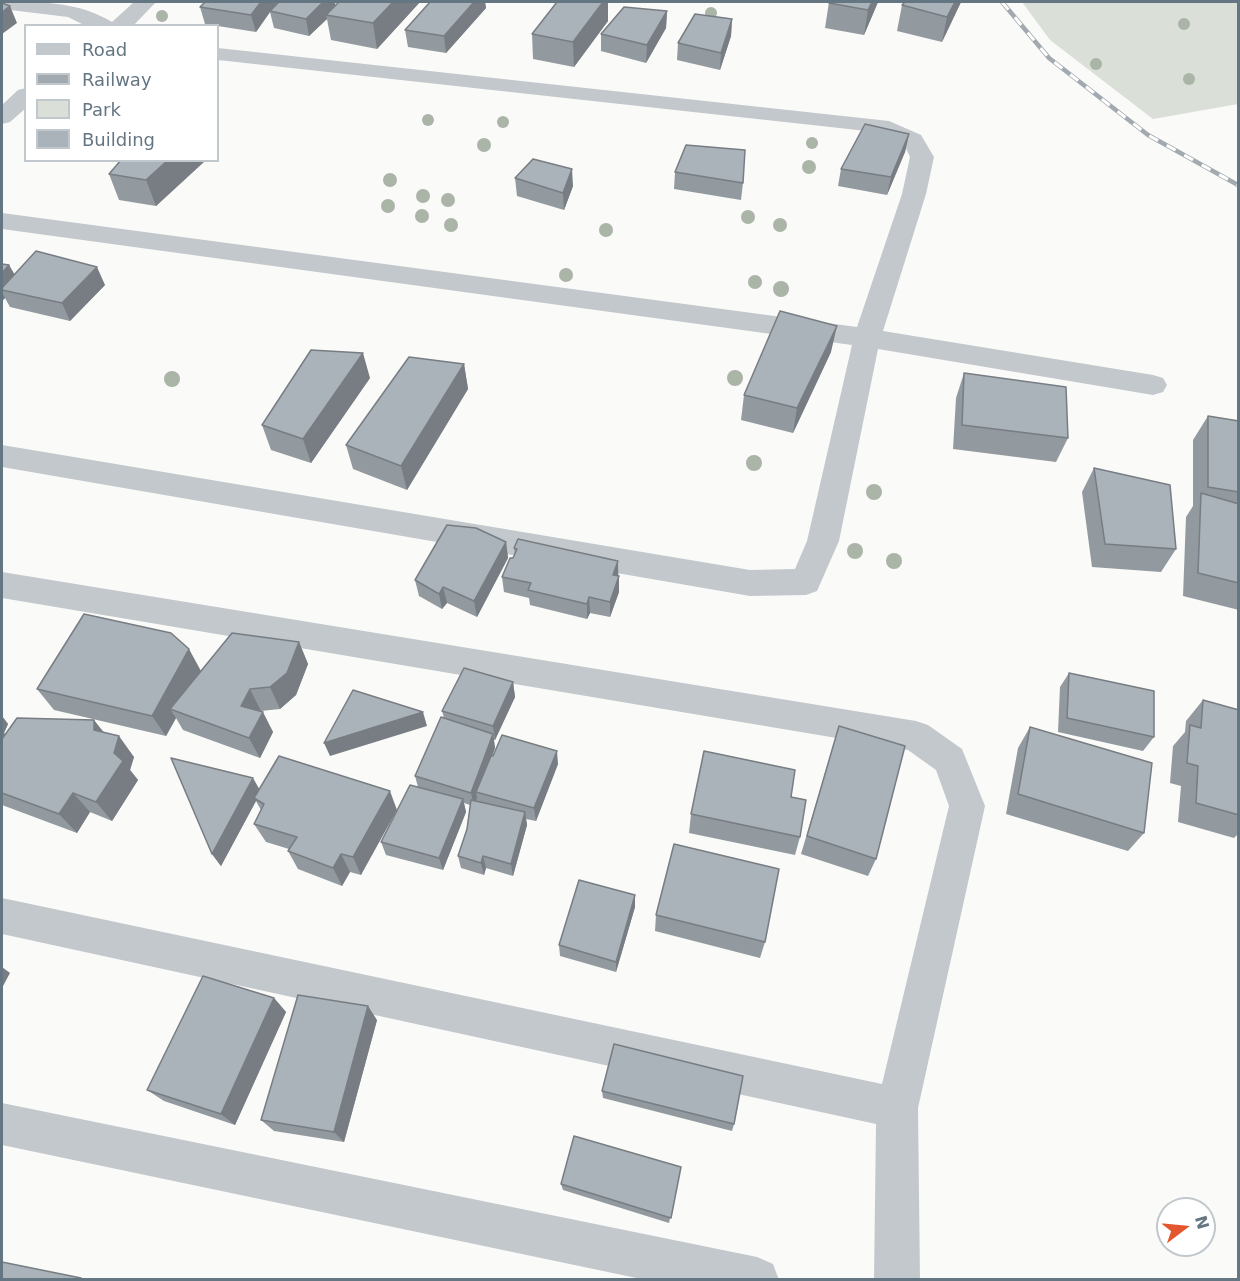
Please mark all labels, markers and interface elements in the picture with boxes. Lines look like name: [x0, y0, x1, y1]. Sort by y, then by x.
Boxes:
legend: [24, 24, 219, 162]
text: Road: [82, 39, 127, 60]
text: Railway: [82, 69, 152, 90]
text: Park: [82, 99, 121, 120]
text: Building: [82, 129, 155, 150]
north arrow: [1156, 1197, 1216, 1257]
text: N: [1191, 1213, 1213, 1231]

